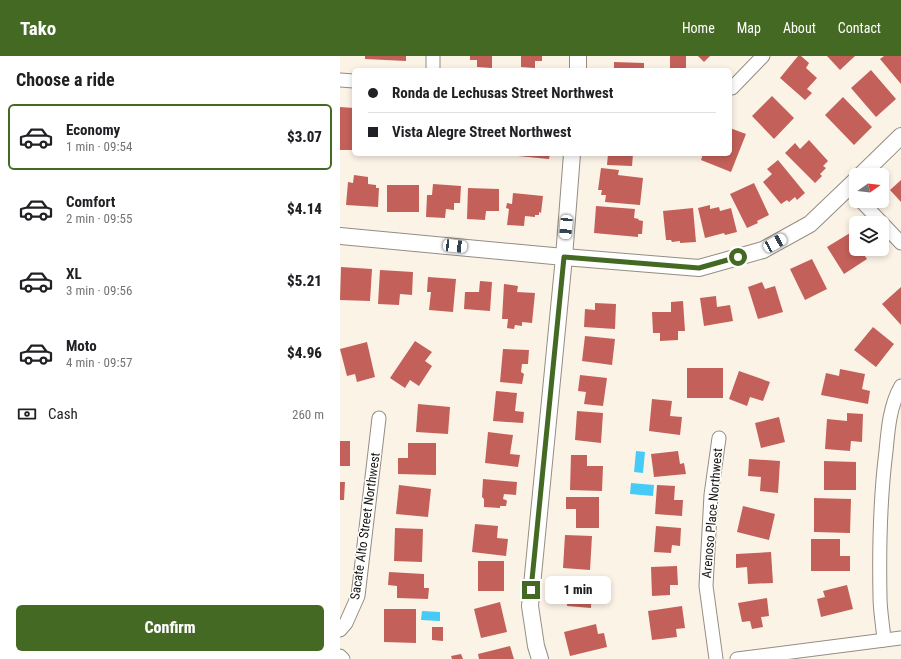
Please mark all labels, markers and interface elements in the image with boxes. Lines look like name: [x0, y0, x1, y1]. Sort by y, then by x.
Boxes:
text: Tako: [20, 17, 56, 40]
text: Home: [682, 20, 715, 36]
text: Map: [737, 20, 761, 36]
text: About: [783, 20, 816, 36]
text: Contact: [838, 20, 881, 36]
text: Choose a ride: [16, 69, 115, 90]
text: Ronda de Lechusas Street Northwest: [392, 84, 613, 102]
icon: car: [18, 119, 54, 155]
text: Economy: [66, 121, 120, 139]
text: Vista Alegre Street Northwest: [392, 123, 571, 141]
text: $3.07: [287, 128, 322, 146]
text: 1 min · 09:54: [66, 139, 132, 154]
north arrow: [849, 168, 889, 208]
map controls: [849, 168, 889, 256]
icon: car: [18, 191, 54, 227]
text: Comfort: [66, 193, 115, 211]
text: $4.14: [287, 200, 322, 218]
text: 2 min · 09:55: [66, 211, 132, 226]
car: [559, 215, 573, 239]
button: layers: [849, 216, 889, 256]
car: [762, 232, 788, 254]
car: [442, 239, 468, 253]
route start: [729, 248, 747, 266]
icon: car: [18, 263, 54, 299]
text: XL: [66, 265, 82, 283]
text: $5.21: [287, 272, 322, 290]
text: 3 min · 09:56: [66, 283, 132, 298]
icon: car: [18, 335, 54, 371]
text: Moto: [66, 337, 97, 355]
text: $4.96: [287, 344, 322, 362]
text: 4 min · 09:57: [66, 355, 132, 370]
icon: cash: [16, 403, 38, 425]
text: Cash: [48, 405, 78, 423]
text: 260 m: [292, 407, 324, 422]
street label: Arenoso Place Northwest: [699, 447, 725, 579]
street label: Sacate Alto Street Northwest: [347, 451, 383, 601]
callout: 1 min: [545, 576, 611, 604]
route end: [522, 581, 540, 599]
text: 1 min: [564, 582, 592, 597]
button: Confirm: [16, 605, 324, 651]

